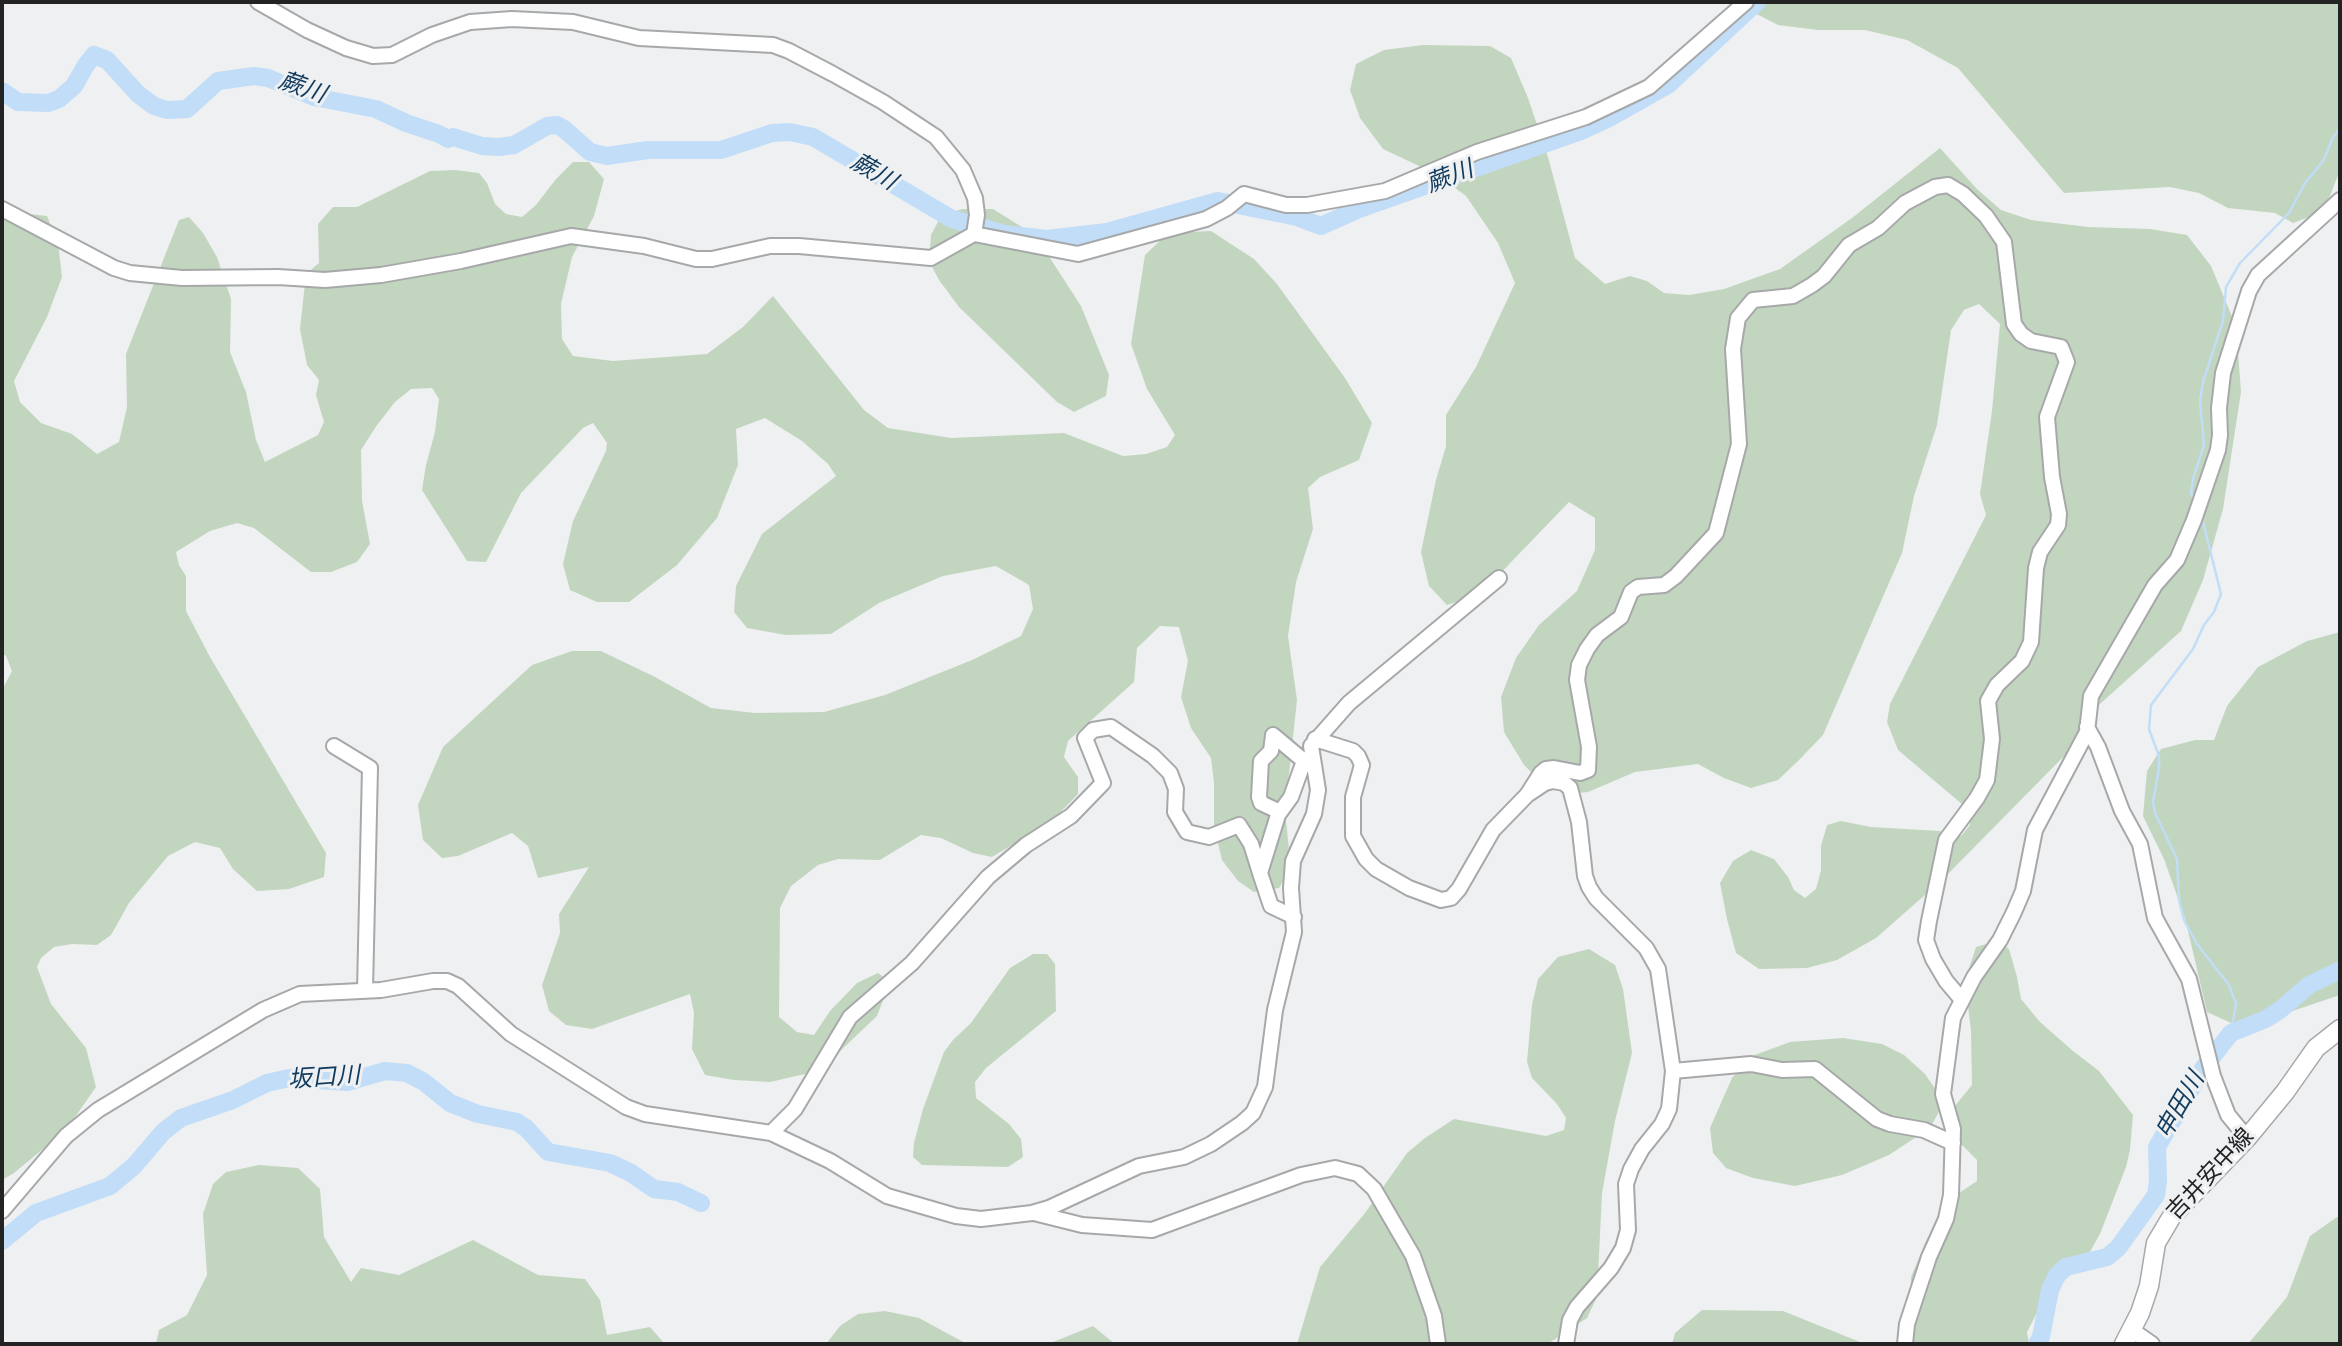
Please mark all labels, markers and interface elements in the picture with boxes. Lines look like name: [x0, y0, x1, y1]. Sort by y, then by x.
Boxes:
water label: 蕨川: [275, 68, 329, 110]
water label: 蕨川: [845, 149, 901, 197]
water label: 蕨川: [1422, 156, 1478, 200]
water label: 坂口川: [287, 1062, 361, 1096]
water label: 申田川: [2151, 1068, 2211, 1144]
street label: 吉井安中線: [2162, 1124, 2260, 1226]

